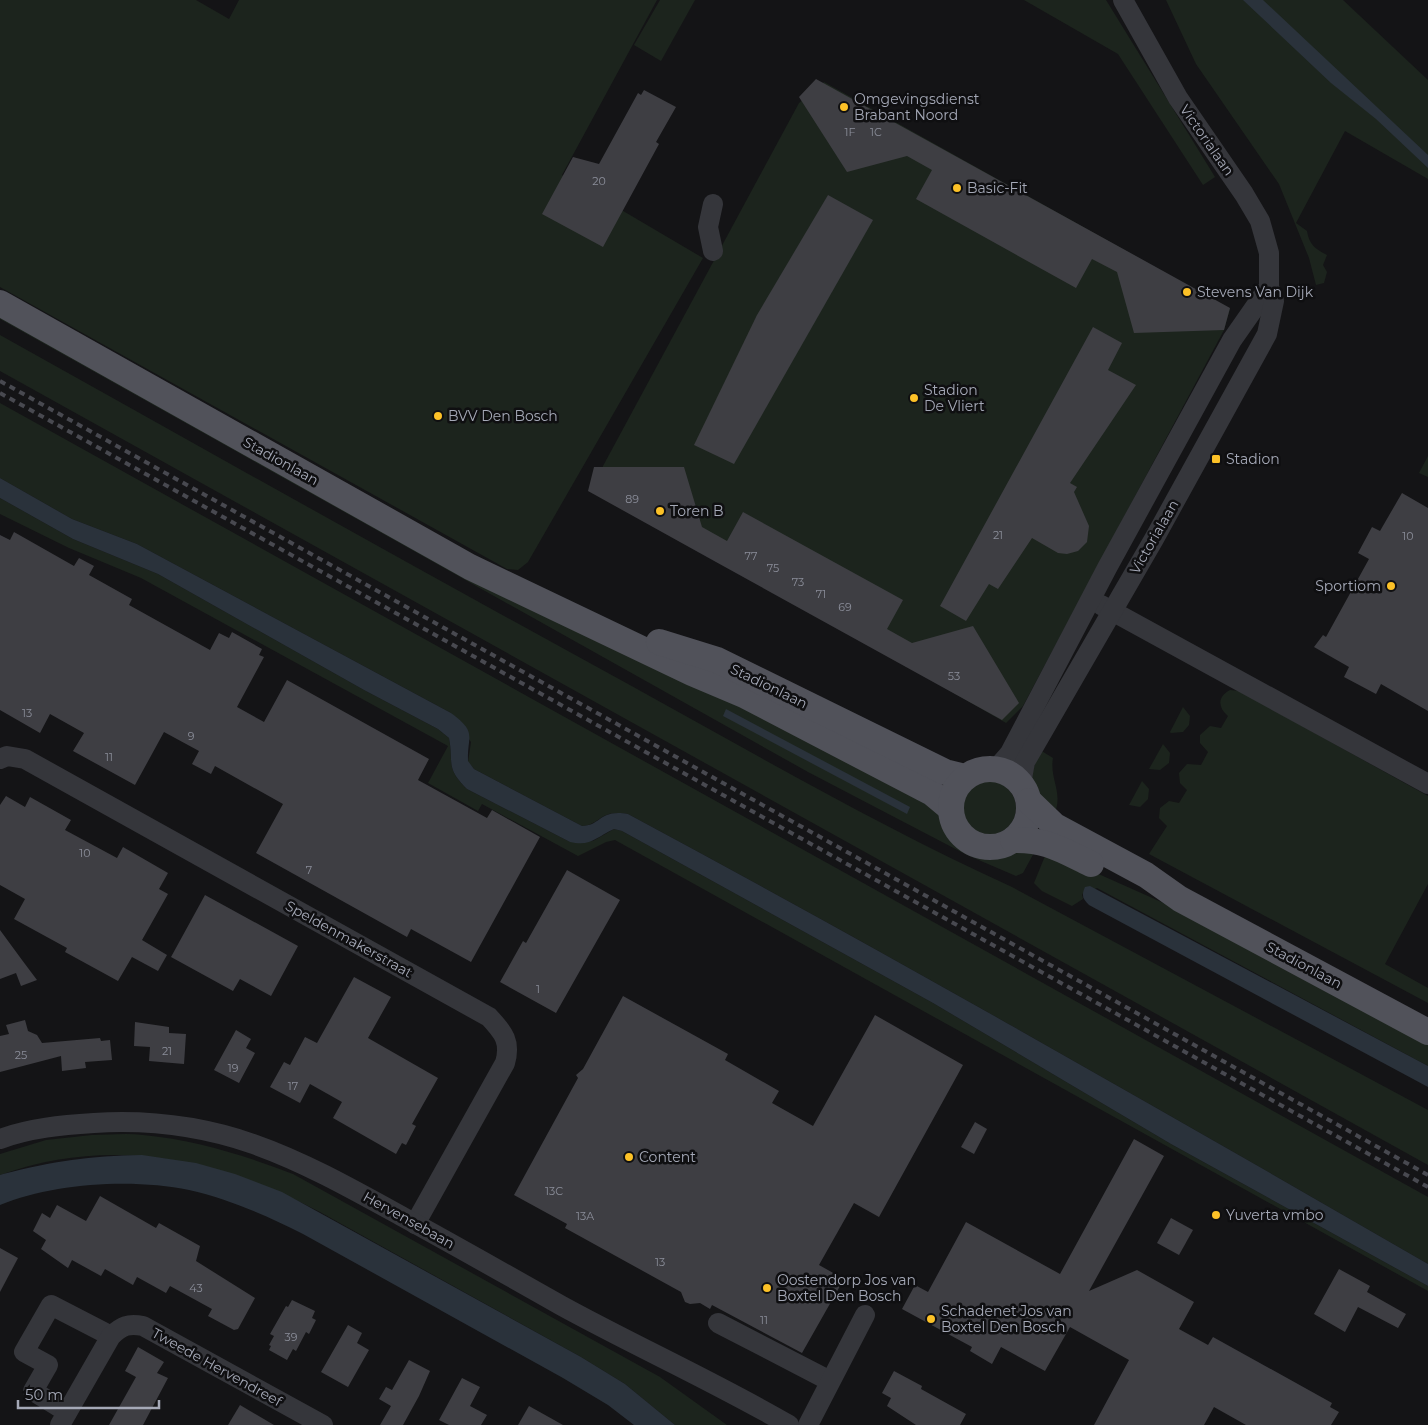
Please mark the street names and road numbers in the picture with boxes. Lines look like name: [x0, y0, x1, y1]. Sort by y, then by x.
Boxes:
street label: Victorialaan: [1176, 101, 1238, 179]
street label: Stadionlaan: [240, 433, 322, 489]
street label: Victorialaan: [1126, 497, 1182, 577]
street label: Stadionlaan: [728, 660, 810, 712]
street label: Speldenmakerstraat: [282, 897, 416, 982]
street label: Stadionlaan: [1263, 937, 1345, 993]
street label: Hervensebaan: [360, 1187, 458, 1253]
street label: Tweede Hervendreef: [149, 1324, 286, 1411]

